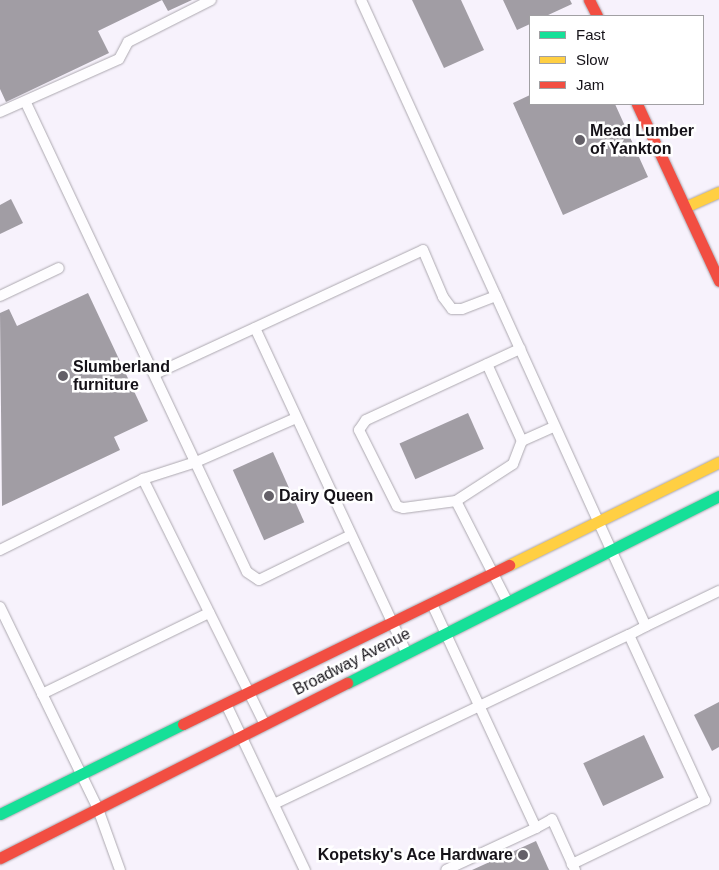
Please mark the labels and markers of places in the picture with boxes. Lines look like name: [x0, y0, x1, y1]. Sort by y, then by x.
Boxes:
place label: Mead Lumber of Yankton: [590, 121, 694, 159]
marker: Mead Lumber of Yankton: [574, 134, 586, 146]
place label: Slumberland furniture: [73, 357, 170, 395]
marker: Slumberland furniture: [57, 370, 69, 382]
place label: Dairy Queen: [279, 486, 373, 506]
marker: Dairy Queen: [263, 490, 275, 502]
place label: Kopetsky's Ace Hardware: [317, 845, 513, 865]
marker: Kopetsky's Ace Hardware: [517, 849, 529, 861]

